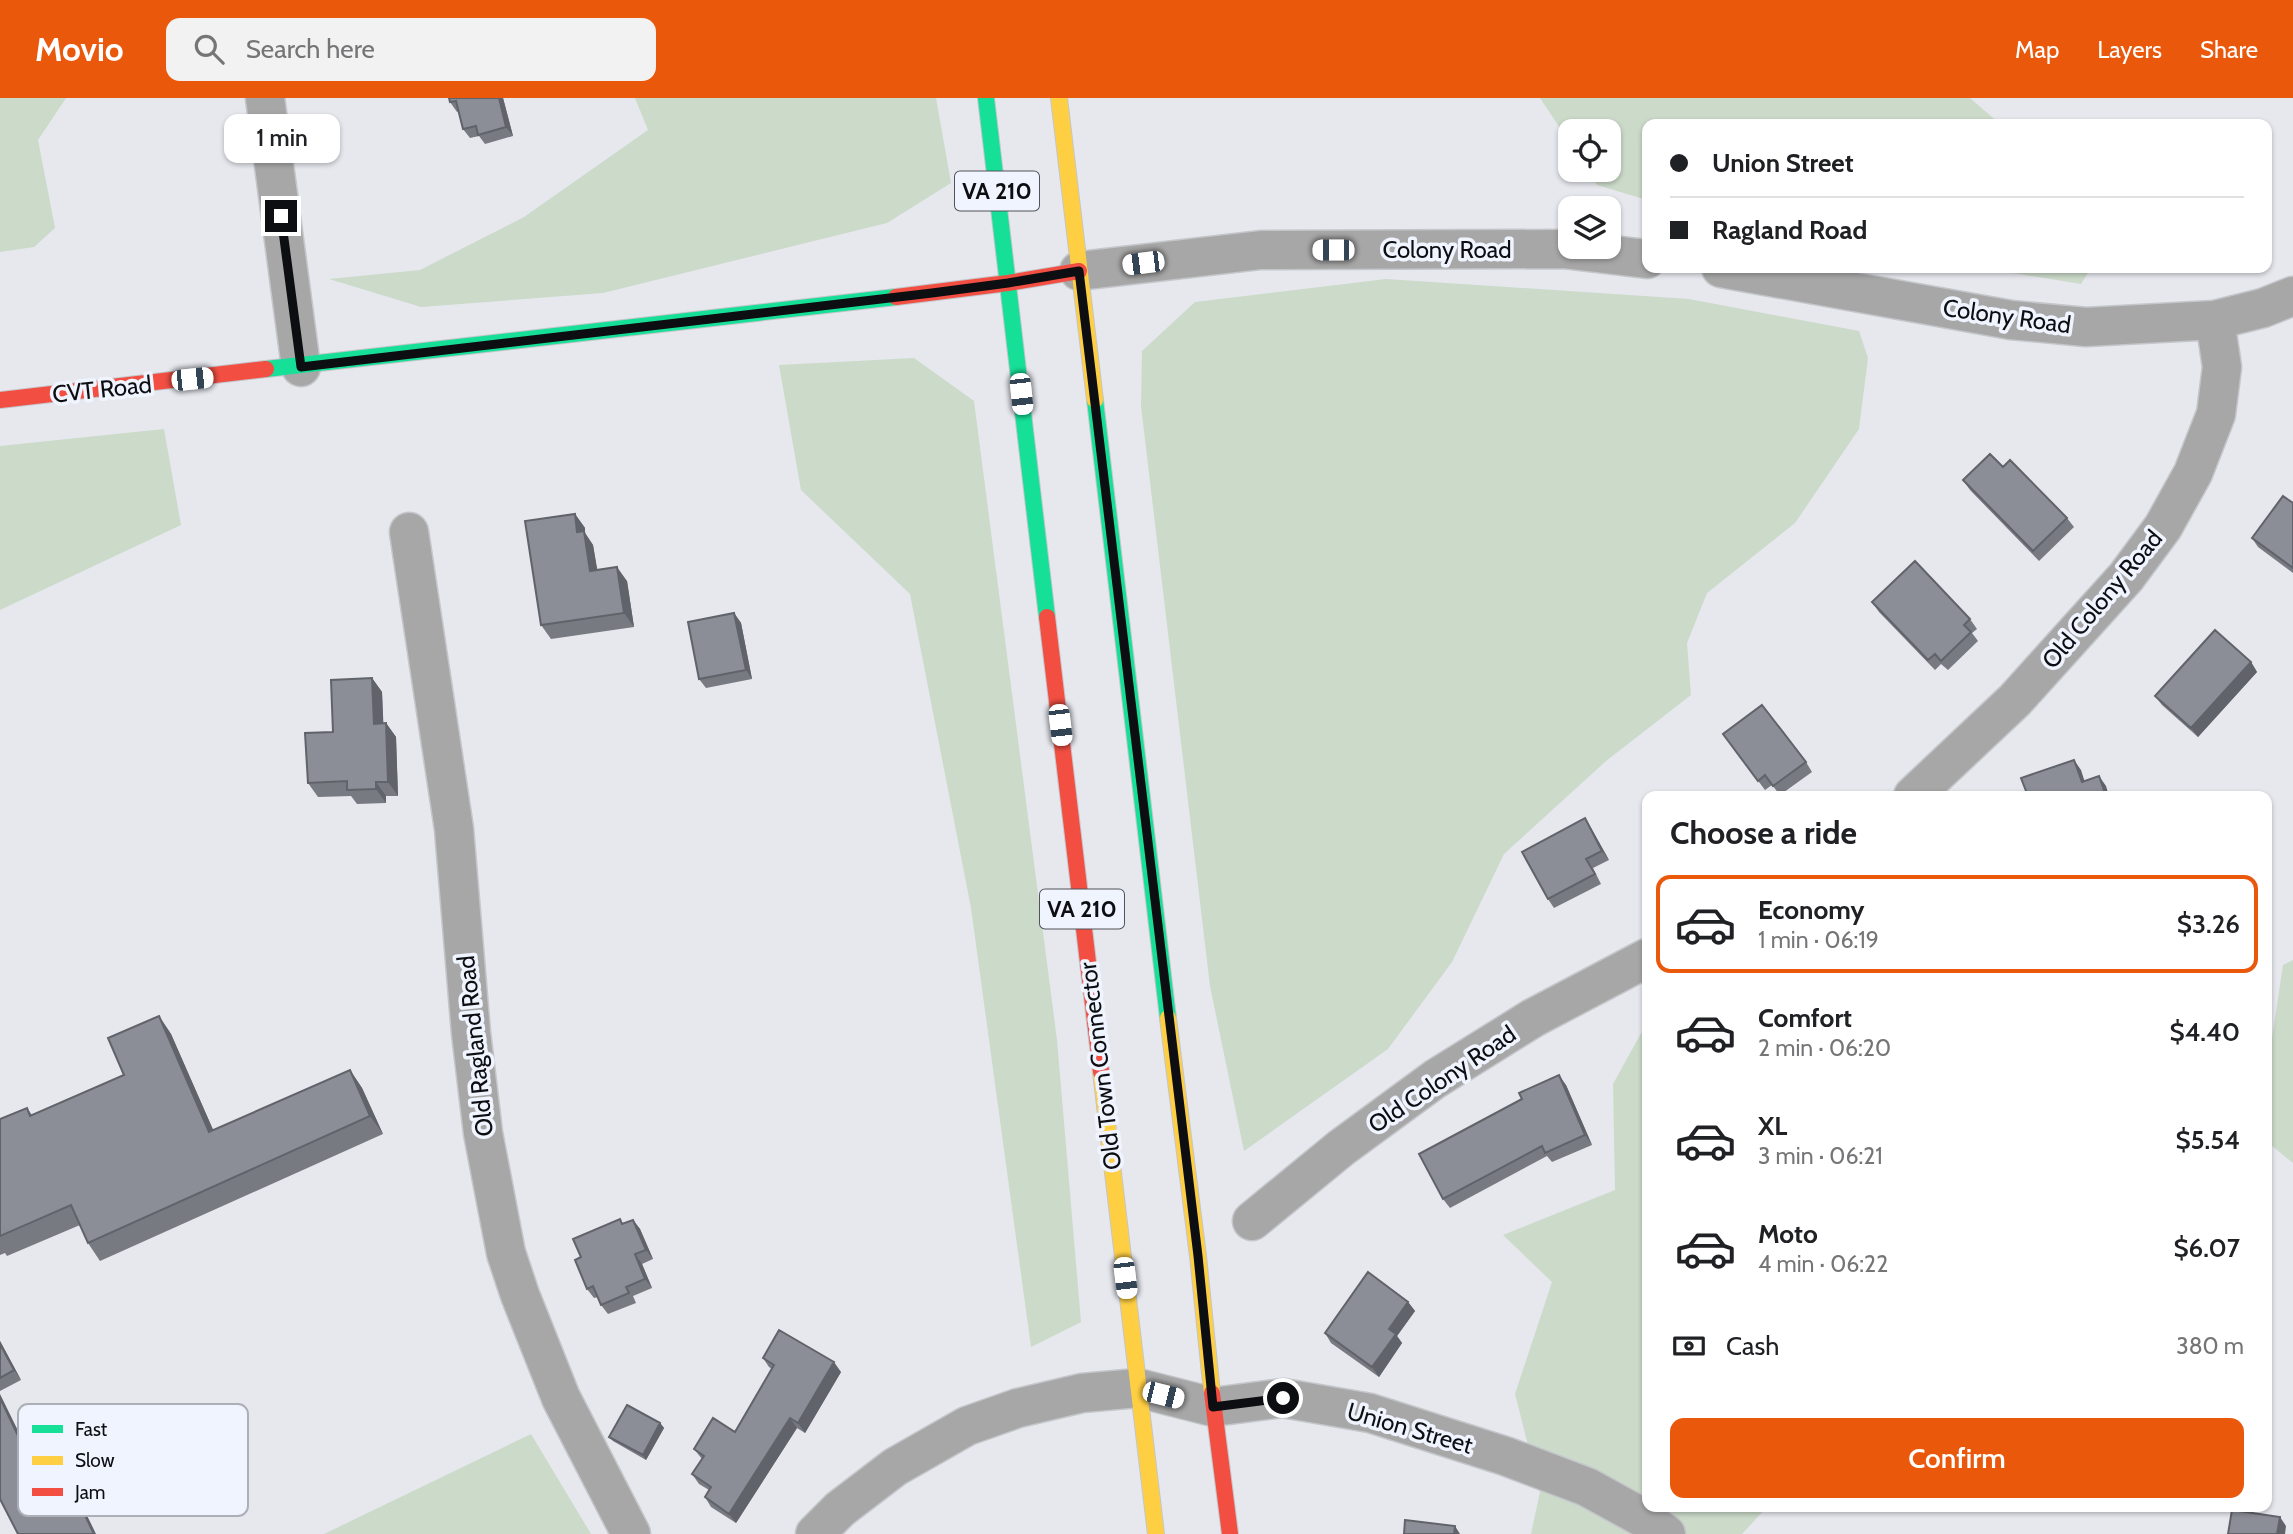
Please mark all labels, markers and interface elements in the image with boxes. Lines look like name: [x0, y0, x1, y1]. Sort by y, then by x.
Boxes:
search box: [166, 18, 656, 81]
text: Movio: [35, 29, 124, 69]
icon: search: [190, 30, 228, 68]
text: Search here: [246, 33, 375, 65]
text: Map: [2015, 35, 2059, 64]
text: Layers: [2097, 35, 2162, 64]
text: Share: [2200, 35, 2258, 64]
callout: 1 min: [223, 115, 339, 164]
map controls: [1558, 119, 1621, 259]
button: locate: [1558, 119, 1621, 182]
text: 1 min: [256, 124, 308, 152]
text: Union Street: [1712, 147, 1854, 179]
road number: VA 210: [955, 172, 1039, 211]
button: layers: [1558, 196, 1621, 259]
route end: [265, 200, 297, 232]
text: Ragland Road: [1712, 214, 1867, 246]
street label: Colony Road: [1382, 235, 1512, 264]
car: [1313, 240, 1355, 261]
car: [1121, 250, 1166, 276]
street label: Colony Road: [1941, 293, 2073, 339]
car: [171, 366, 214, 392]
street label: CVT Road: [51, 369, 153, 409]
car: [1009, 372, 1034, 416]
street label: Old Colony Road: [2036, 524, 2168, 674]
car: [1048, 703, 1073, 747]
text: Choose a ride: [1670, 813, 1857, 852]
road number: VA 210: [1040, 890, 1124, 929]
icon: car: [1674, 893, 1737, 956]
text: Economy: [1758, 894, 1864, 926]
text: $3.26: [2177, 908, 2240, 940]
text: 1 min · 06:19: [1758, 926, 1879, 954]
street label: Old Ragland Road: [451, 954, 499, 1138]
street label: Old Town Connector: [1073, 960, 1127, 1172]
icon: car: [1674, 1001, 1737, 1064]
text: Comfort: [1758, 1002, 1852, 1034]
text: $4.40: [2170, 1016, 2240, 1048]
street label: Old Colony Road: [1363, 1019, 1521, 1139]
text: 2 min · 06:20: [1758, 1034, 1891, 1062]
icon: car: [1674, 1109, 1737, 1172]
text: XL: [1758, 1110, 1787, 1142]
text: $5.54: [2175, 1124, 2240, 1156]
text: 3 min · 06:21: [1758, 1142, 1883, 1170]
icon: car: [1674, 1217, 1737, 1280]
text: Moto: [1758, 1218, 1818, 1250]
text: $6.07: [2174, 1232, 2240, 1264]
text: 4 min · 06:22: [1758, 1250, 1888, 1278]
car: [1113, 1256, 1138, 1300]
icon: cash: [1670, 1327, 1708, 1365]
text: Cash: [1726, 1330, 1779, 1362]
text: 380 m: [2176, 1332, 2244, 1360]
car: [1141, 1380, 1186, 1410]
route start: [1267, 1382, 1299, 1414]
street label: Union Street: [1344, 1396, 1476, 1460]
legend: [18, 1404, 248, 1516]
text: Fast: [75, 1418, 108, 1441]
button: Confirm: [1670, 1418, 2244, 1498]
text: Slow: [75, 1449, 115, 1472]
text: Jam: [74, 1481, 105, 1504]

